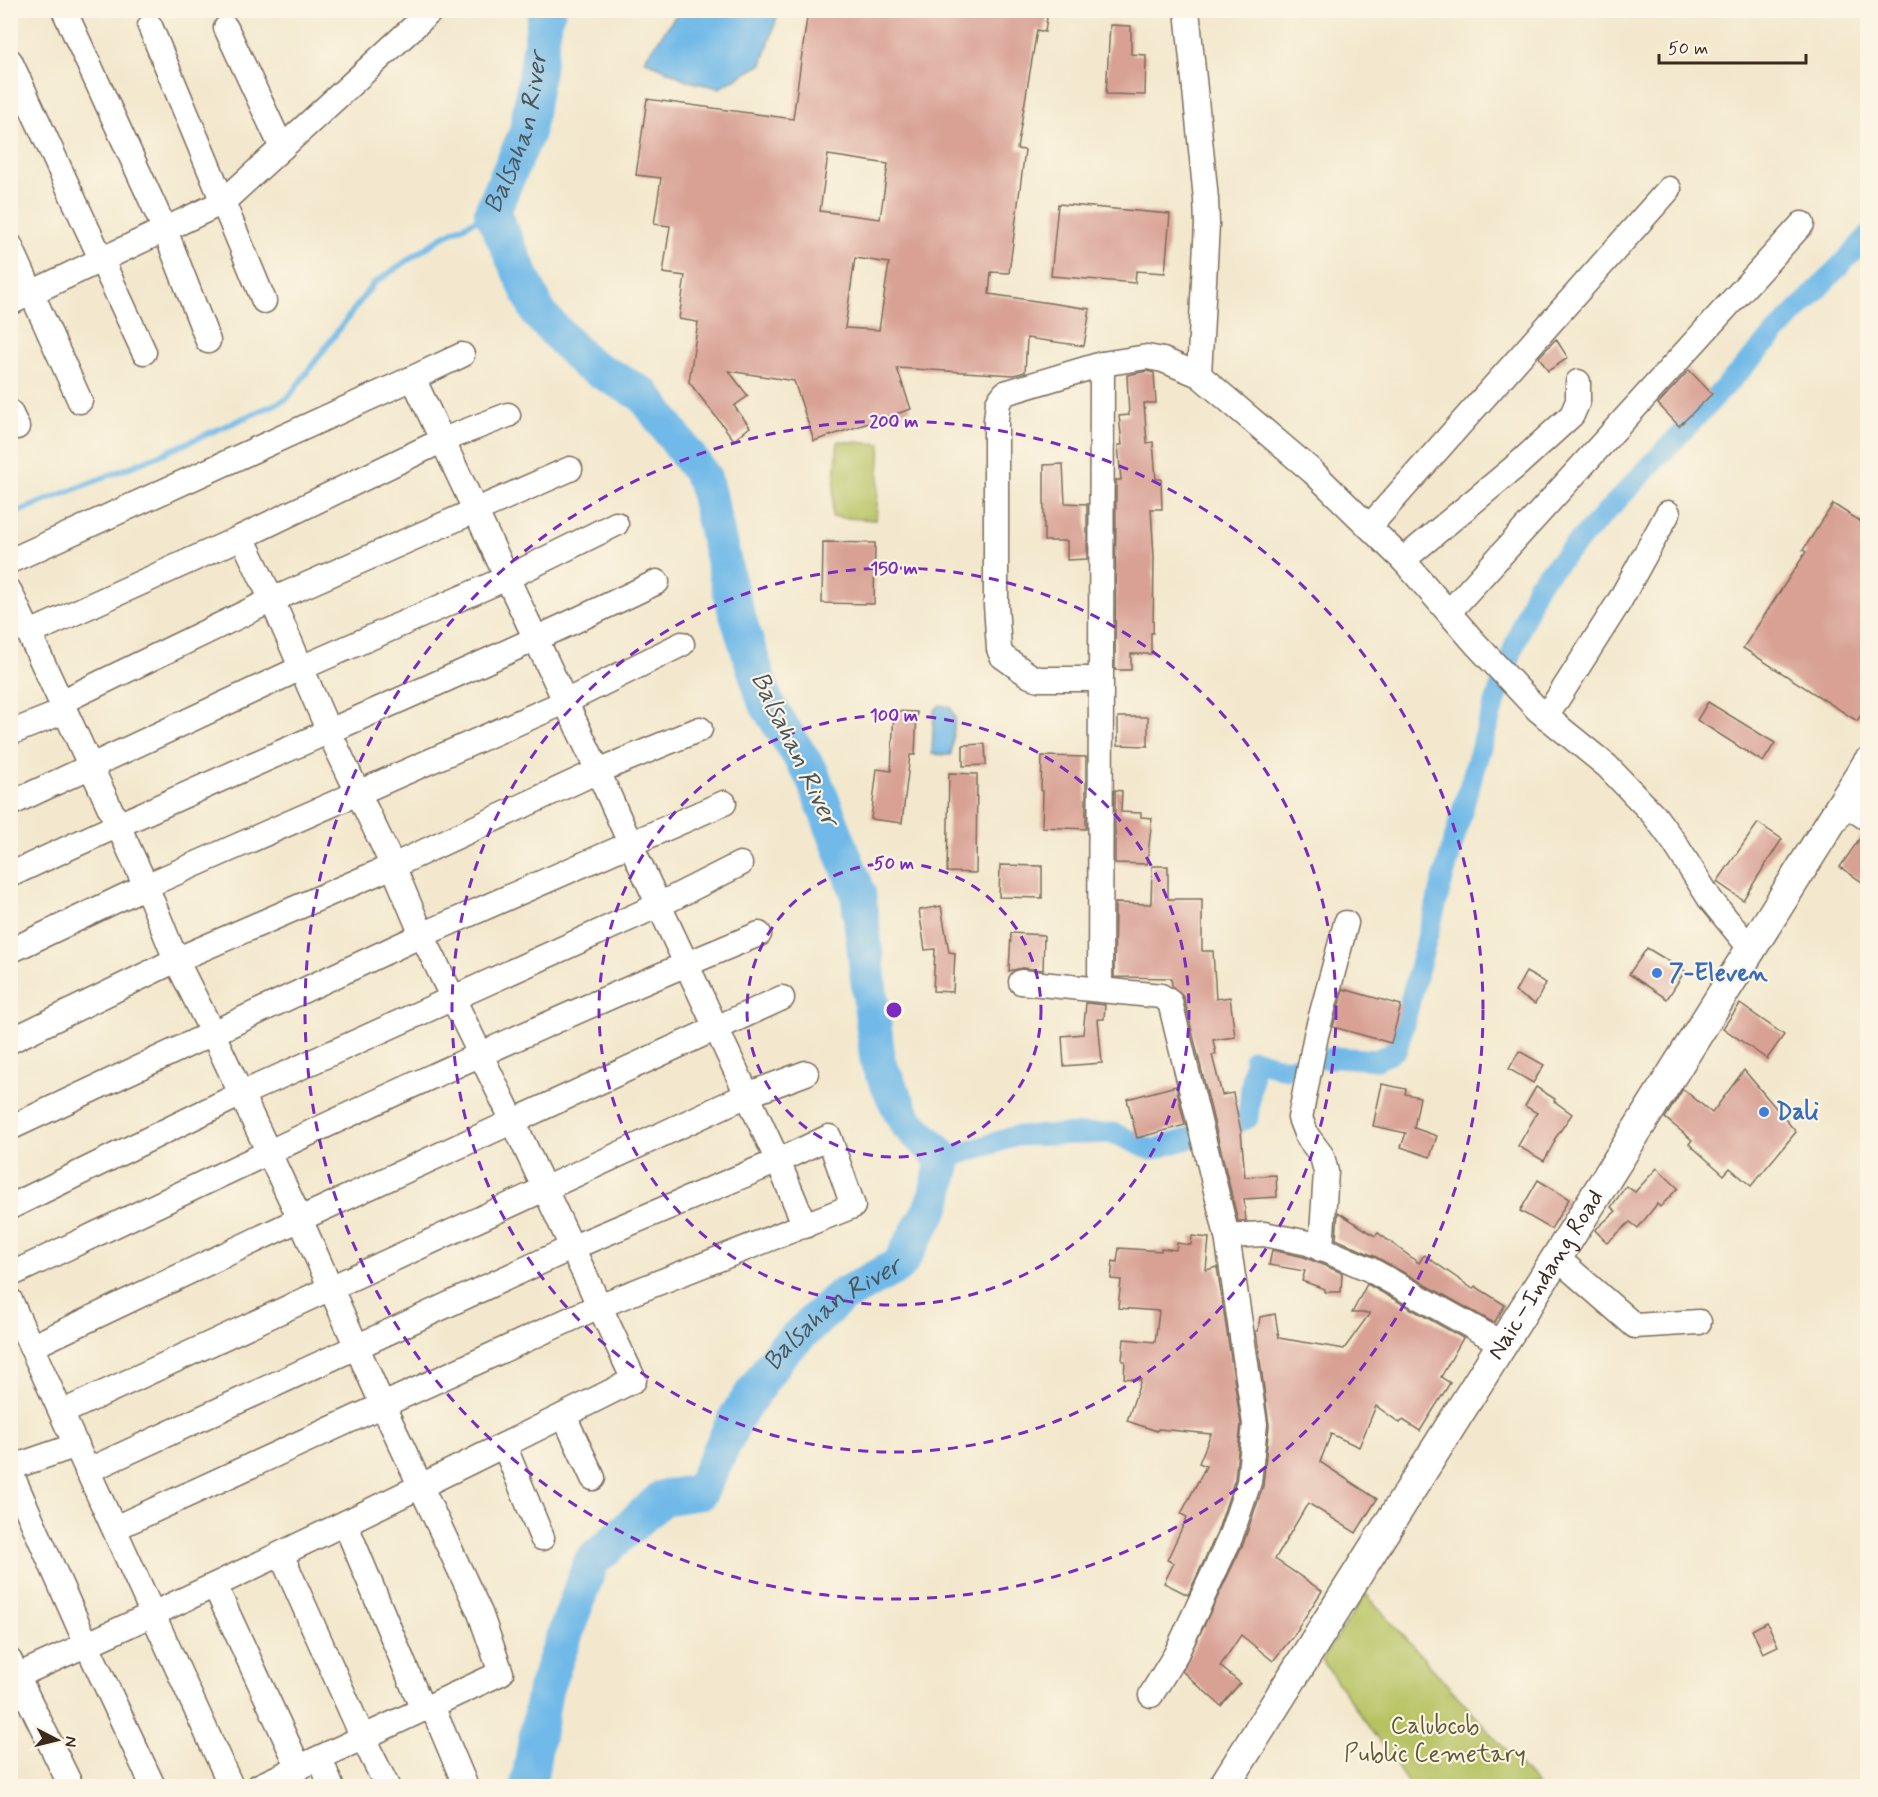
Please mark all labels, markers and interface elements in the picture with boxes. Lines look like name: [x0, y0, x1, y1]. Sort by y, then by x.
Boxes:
scale bar: [1659, 27, 1806, 65]
text: 50 m: [1668, 37, 1708, 61]
water label: Balsahan River: [476, 47, 557, 219]
text: 200 m: [869, 410, 919, 434]
text: 150 m: [870, 557, 918, 581]
water label: Balsahan River: [742, 666, 847, 835]
text: 100 m: [870, 704, 918, 728]
text: 50 m: [874, 852, 914, 876]
place label: 7-Eleven: [1669, 958, 1768, 989]
marker: 7-Eleven: [1650, 966, 1664, 980]
centre of rings: [884, 1000, 904, 1020]
place label: Dali: [1776, 1097, 1819, 1128]
marker: Dali: [1757, 1105, 1771, 1119]
street label: Naic–Indang Road: [1481, 1184, 1611, 1366]
water label: Balsahan River: [756, 1248, 910, 1378]
north arrow: [27, 1710, 87, 1770]
park label: Calubcob Public Cemetary: [1344, 1711, 1526, 1770]
text: N: [59, 1735, 81, 1748]

